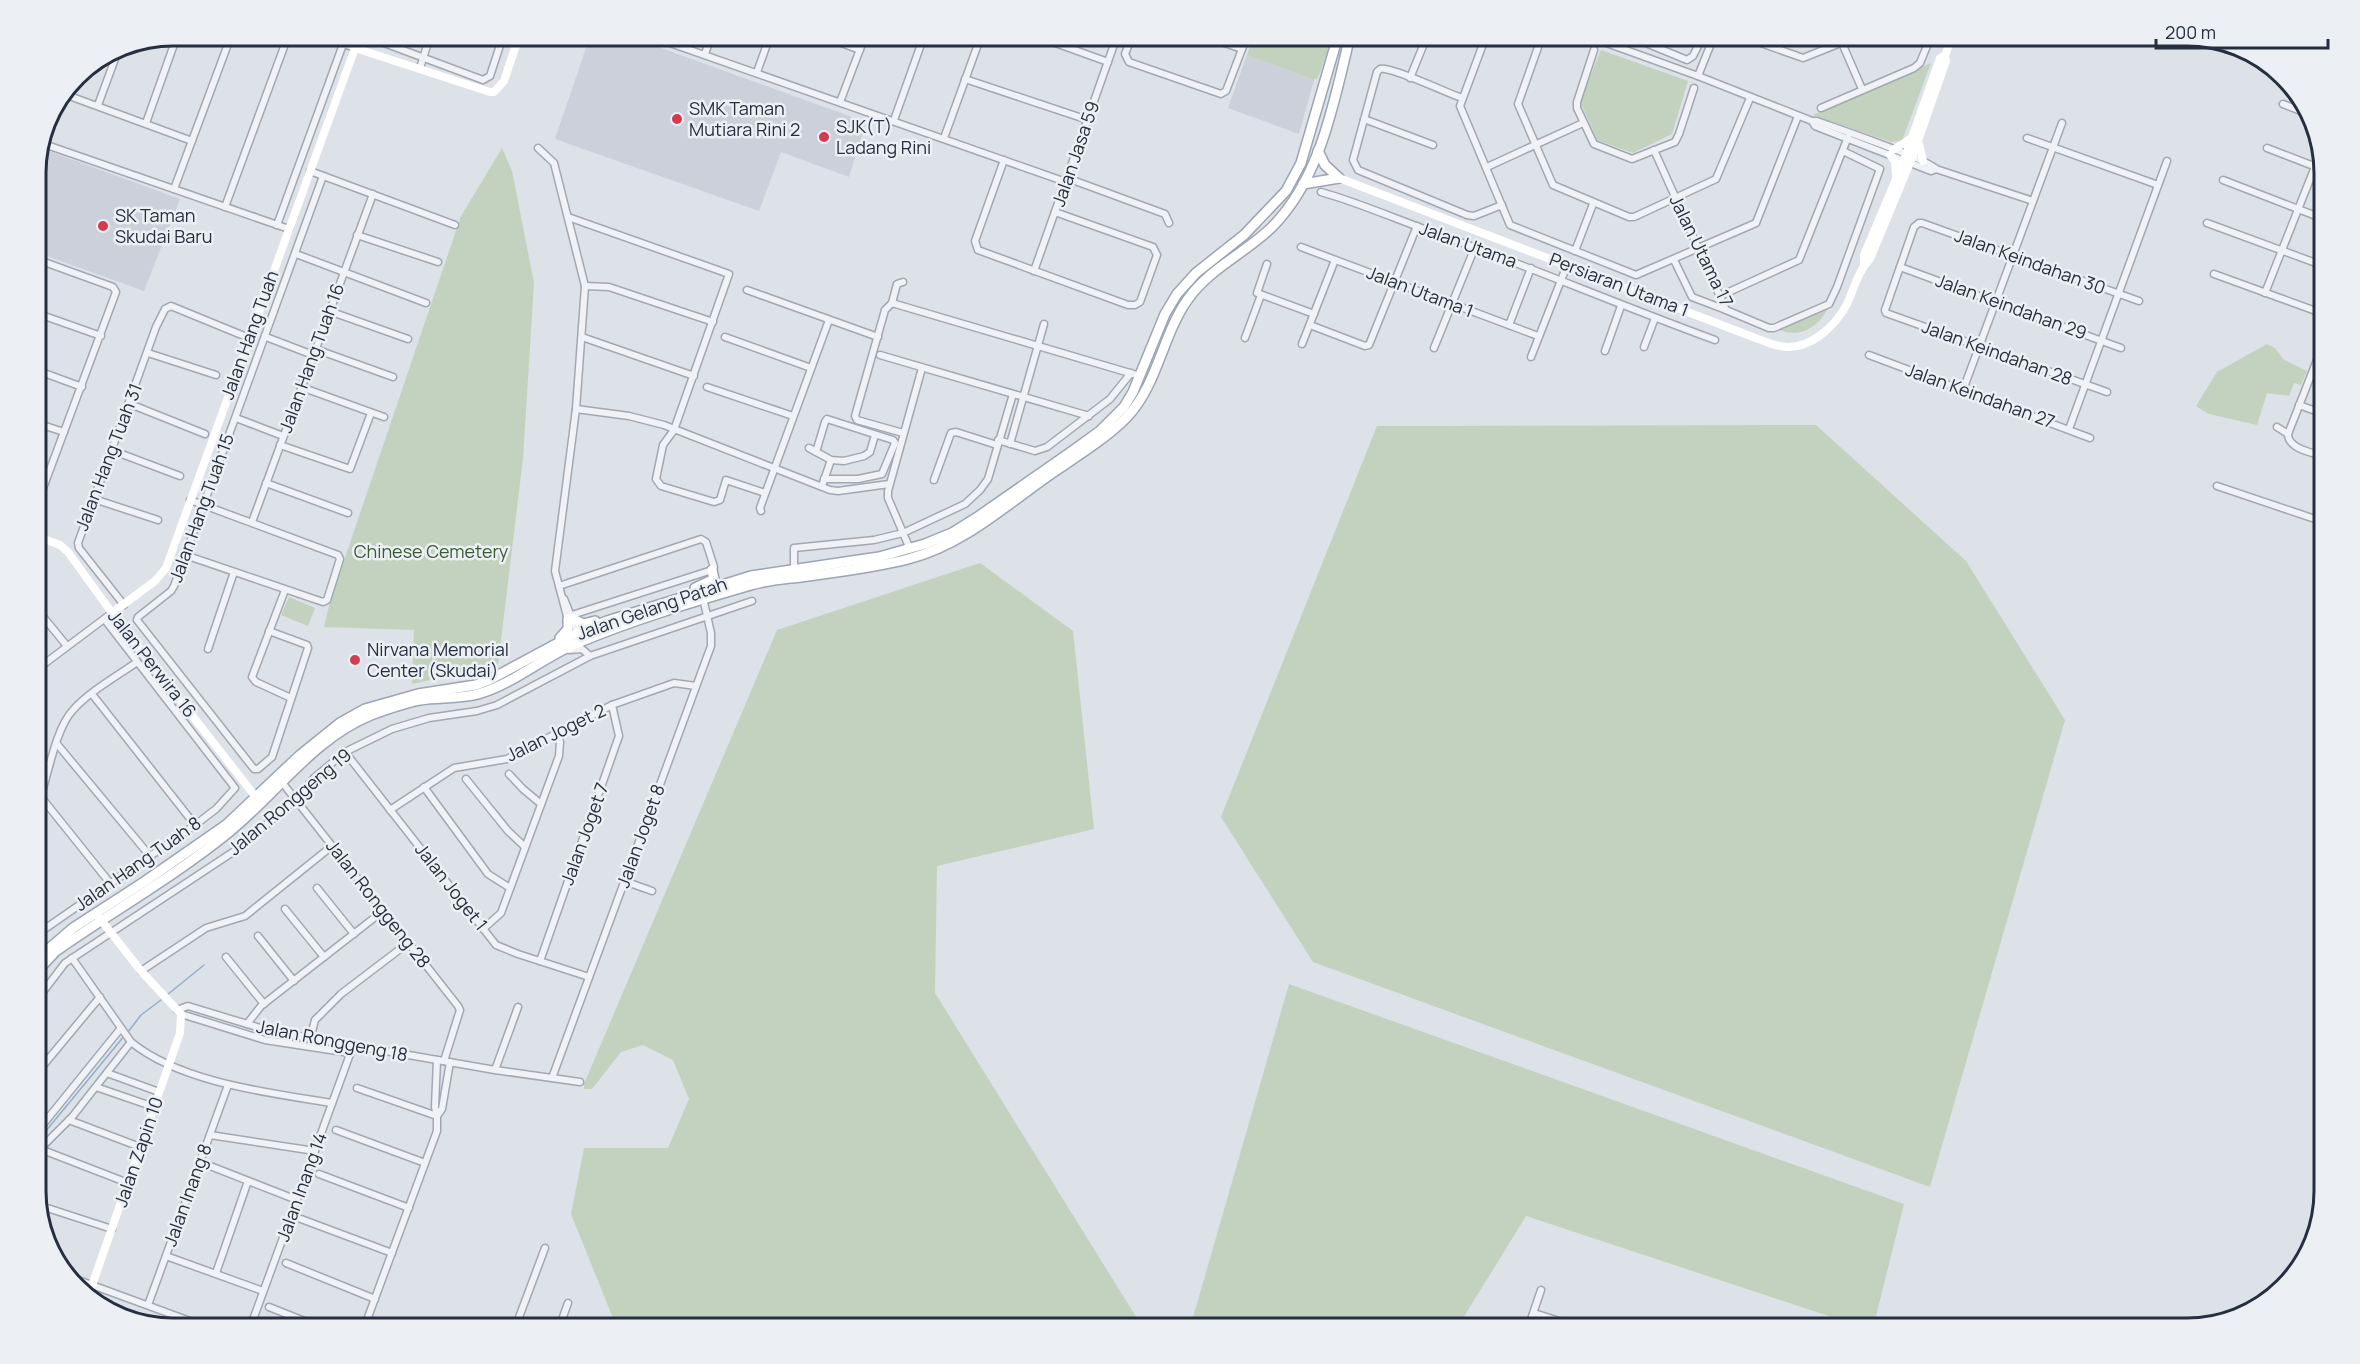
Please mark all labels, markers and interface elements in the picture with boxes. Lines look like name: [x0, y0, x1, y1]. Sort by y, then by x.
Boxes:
scale bar: [2156, 12, 2328, 50]
text: 200 m: [2165, 20, 2216, 44]
place label: SMK Taman Mutiara Rini 2: [689, 96, 800, 141]
street label: Jalan Jasa 59: [1046, 98, 1104, 209]
marker: SMK Taman Mutiara Rini 2: [670, 112, 684, 126]
place label: SJK(T) Ladang Rini: [836, 114, 931, 159]
marker: SJK(T) Ladang Rini: [817, 130, 831, 144]
street label: Jalan Utama 17: [1664, 191, 1739, 310]
place label: SK Taman Skudai Baru: [115, 203, 212, 248]
street label: Jalan Utama: [1416, 215, 1520, 273]
marker: SK Taman Skudai Baru: [96, 219, 110, 233]
street label: Jalan Keindahan 30: [1952, 223, 2109, 299]
street label: Persiaran Utama 1: [1546, 246, 1692, 322]
street label: Jalan Utama 1: [1364, 260, 1477, 322]
street label: Jalan Hang Tuah: [215, 267, 283, 402]
street label: Jalan Keindahan 29: [1932, 268, 2090, 345]
street label: Jalan Hang Tuah 16: [273, 280, 349, 436]
street label: Jalan Keindahan 28: [1919, 314, 2076, 390]
street label: Jalan Keindahan 27: [1902, 357, 2058, 433]
street label: Jalan Hang Tuah 31: [69, 380, 147, 534]
street label: Jalan Hang Tuah 15: [163, 430, 239, 585]
park label: Chinese Cemetery: [354, 539, 509, 563]
street label: Jalan Gelang Patah: [573, 571, 730, 645]
street label: Jalan Perwira 16: [103, 605, 202, 722]
place label: Nirvana Memorial Center (Skudai): [367, 637, 509, 682]
marker: Nirvana Memorial Center (Skudai): [348, 653, 362, 667]
street label: Jalan Joget 2: [502, 698, 609, 767]
street label: Jalan Ronggeng 19: [223, 742, 356, 860]
street label: Jalan Joget 7: [555, 779, 614, 888]
street label: Jalan Joget 8: [610, 781, 670, 891]
street label: Jalan Hang Tuah 8: [69, 811, 205, 916]
street label: Jalan Ronggeng 28: [321, 834, 436, 973]
street label: Jalan Joget 1: [410, 838, 494, 935]
street label: Jalan Ronggeng 18: [255, 1014, 410, 1066]
street label: Jalan Zapin 10: [108, 1093, 168, 1210]
street label: Jalan Inang 14: [270, 1129, 332, 1244]
street label: Jalan Inang 8: [157, 1140, 217, 1249]

